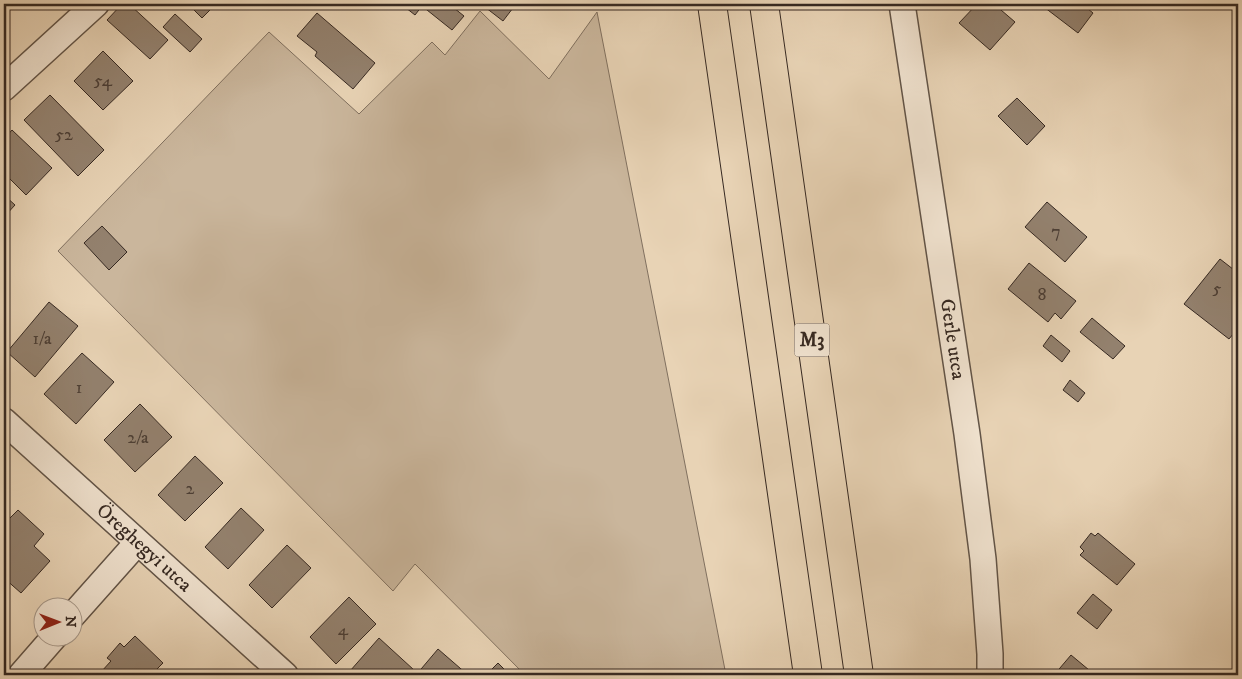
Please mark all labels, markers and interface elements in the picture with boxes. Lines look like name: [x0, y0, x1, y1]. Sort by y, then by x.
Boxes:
house number: 54: [94, 70, 113, 92]
house number: 52: [55, 124, 73, 146]
house number: 7: [1051, 221, 1061, 243]
house number: 5: [1213, 278, 1222, 300]
house number: 8: [1037, 284, 1047, 306]
street label: Gerle utca: [934, 297, 971, 382]
road number: M3: [794, 324, 830, 356]
house number: 1/a: [32, 328, 52, 350]
house number: 1: [76, 377, 82, 399]
house number: 2/a: [127, 427, 149, 449]
house number: 2: [186, 478, 195, 500]
street label: Öreghegyi utca: [91, 498, 198, 598]
north arrow: [32, 596, 82, 646]
text: N: [61, 616, 79, 628]
house number: 4: [338, 619, 349, 641]

